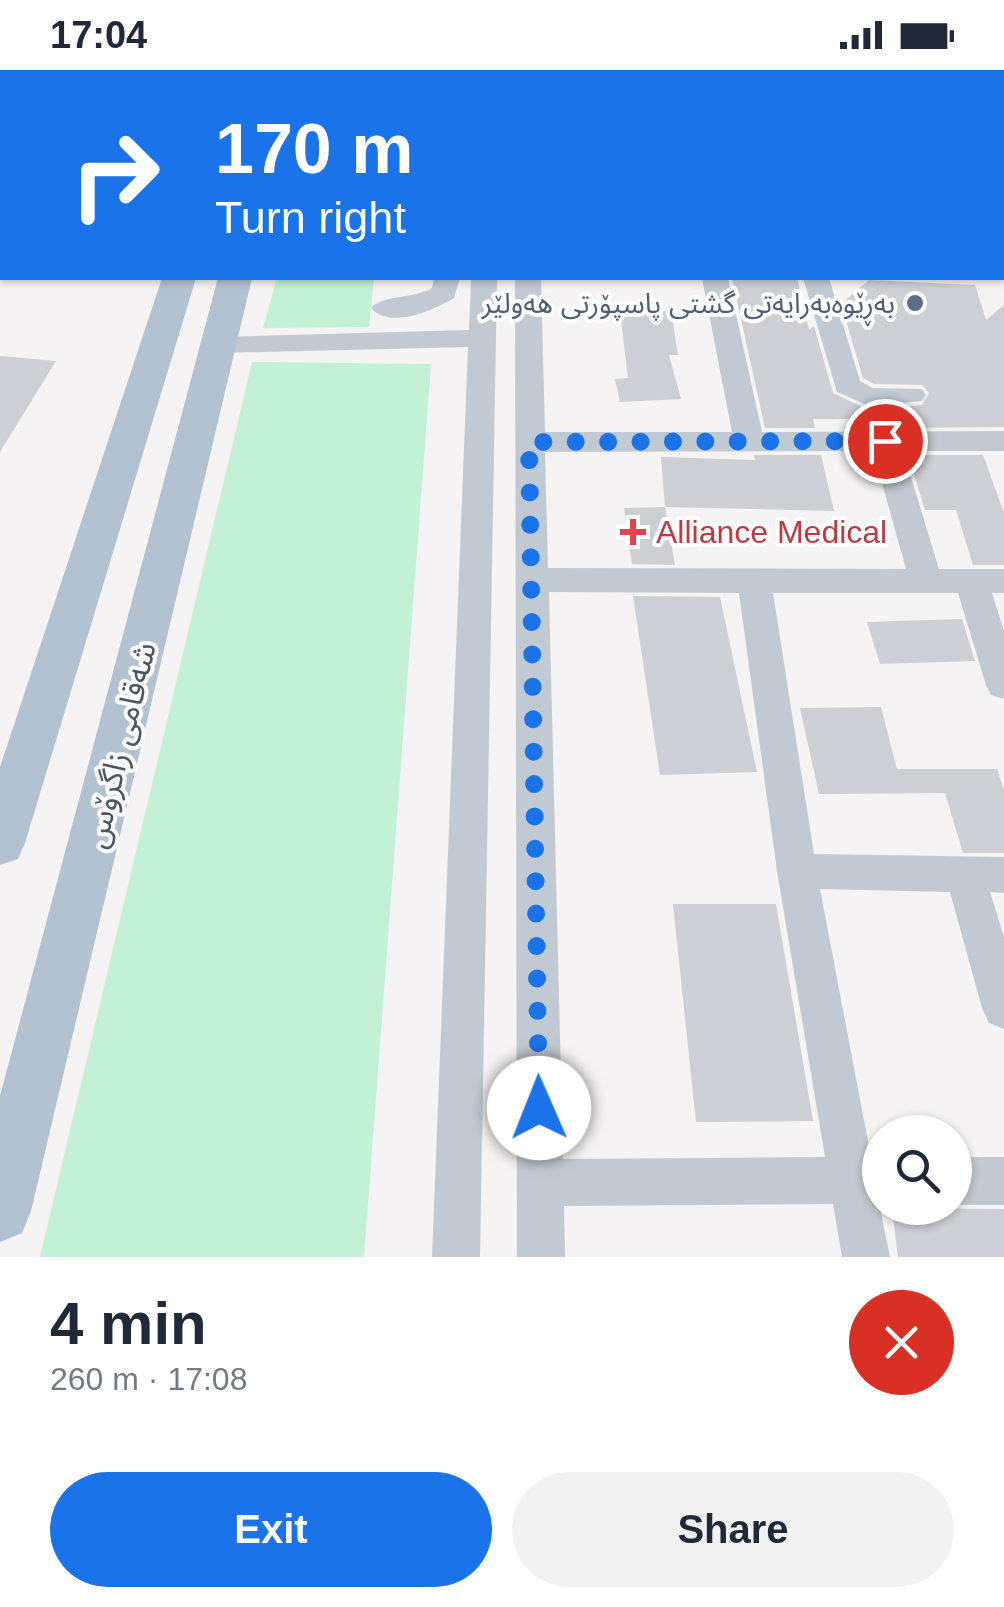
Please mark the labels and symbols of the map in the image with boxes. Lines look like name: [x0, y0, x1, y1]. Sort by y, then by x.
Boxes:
place label: بەڕێوەبەرایەتی گشتی پاسپۆرتی هەولێر: [481, 288, 895, 327]
marker: بەڕێوەبەرایەتی گشتی پاسپۆرتی هەولێر: [904, 292, 926, 314]
pin: [843, 399, 928, 484]
place label: Alliance Medical: [656, 514, 887, 550]
marker: Alliance Medical: [620, 519, 646, 545]
street label: شەقامی زاگرۆس: [77, 638, 164, 852]
position arrow: [487, 1056, 591, 1160]

